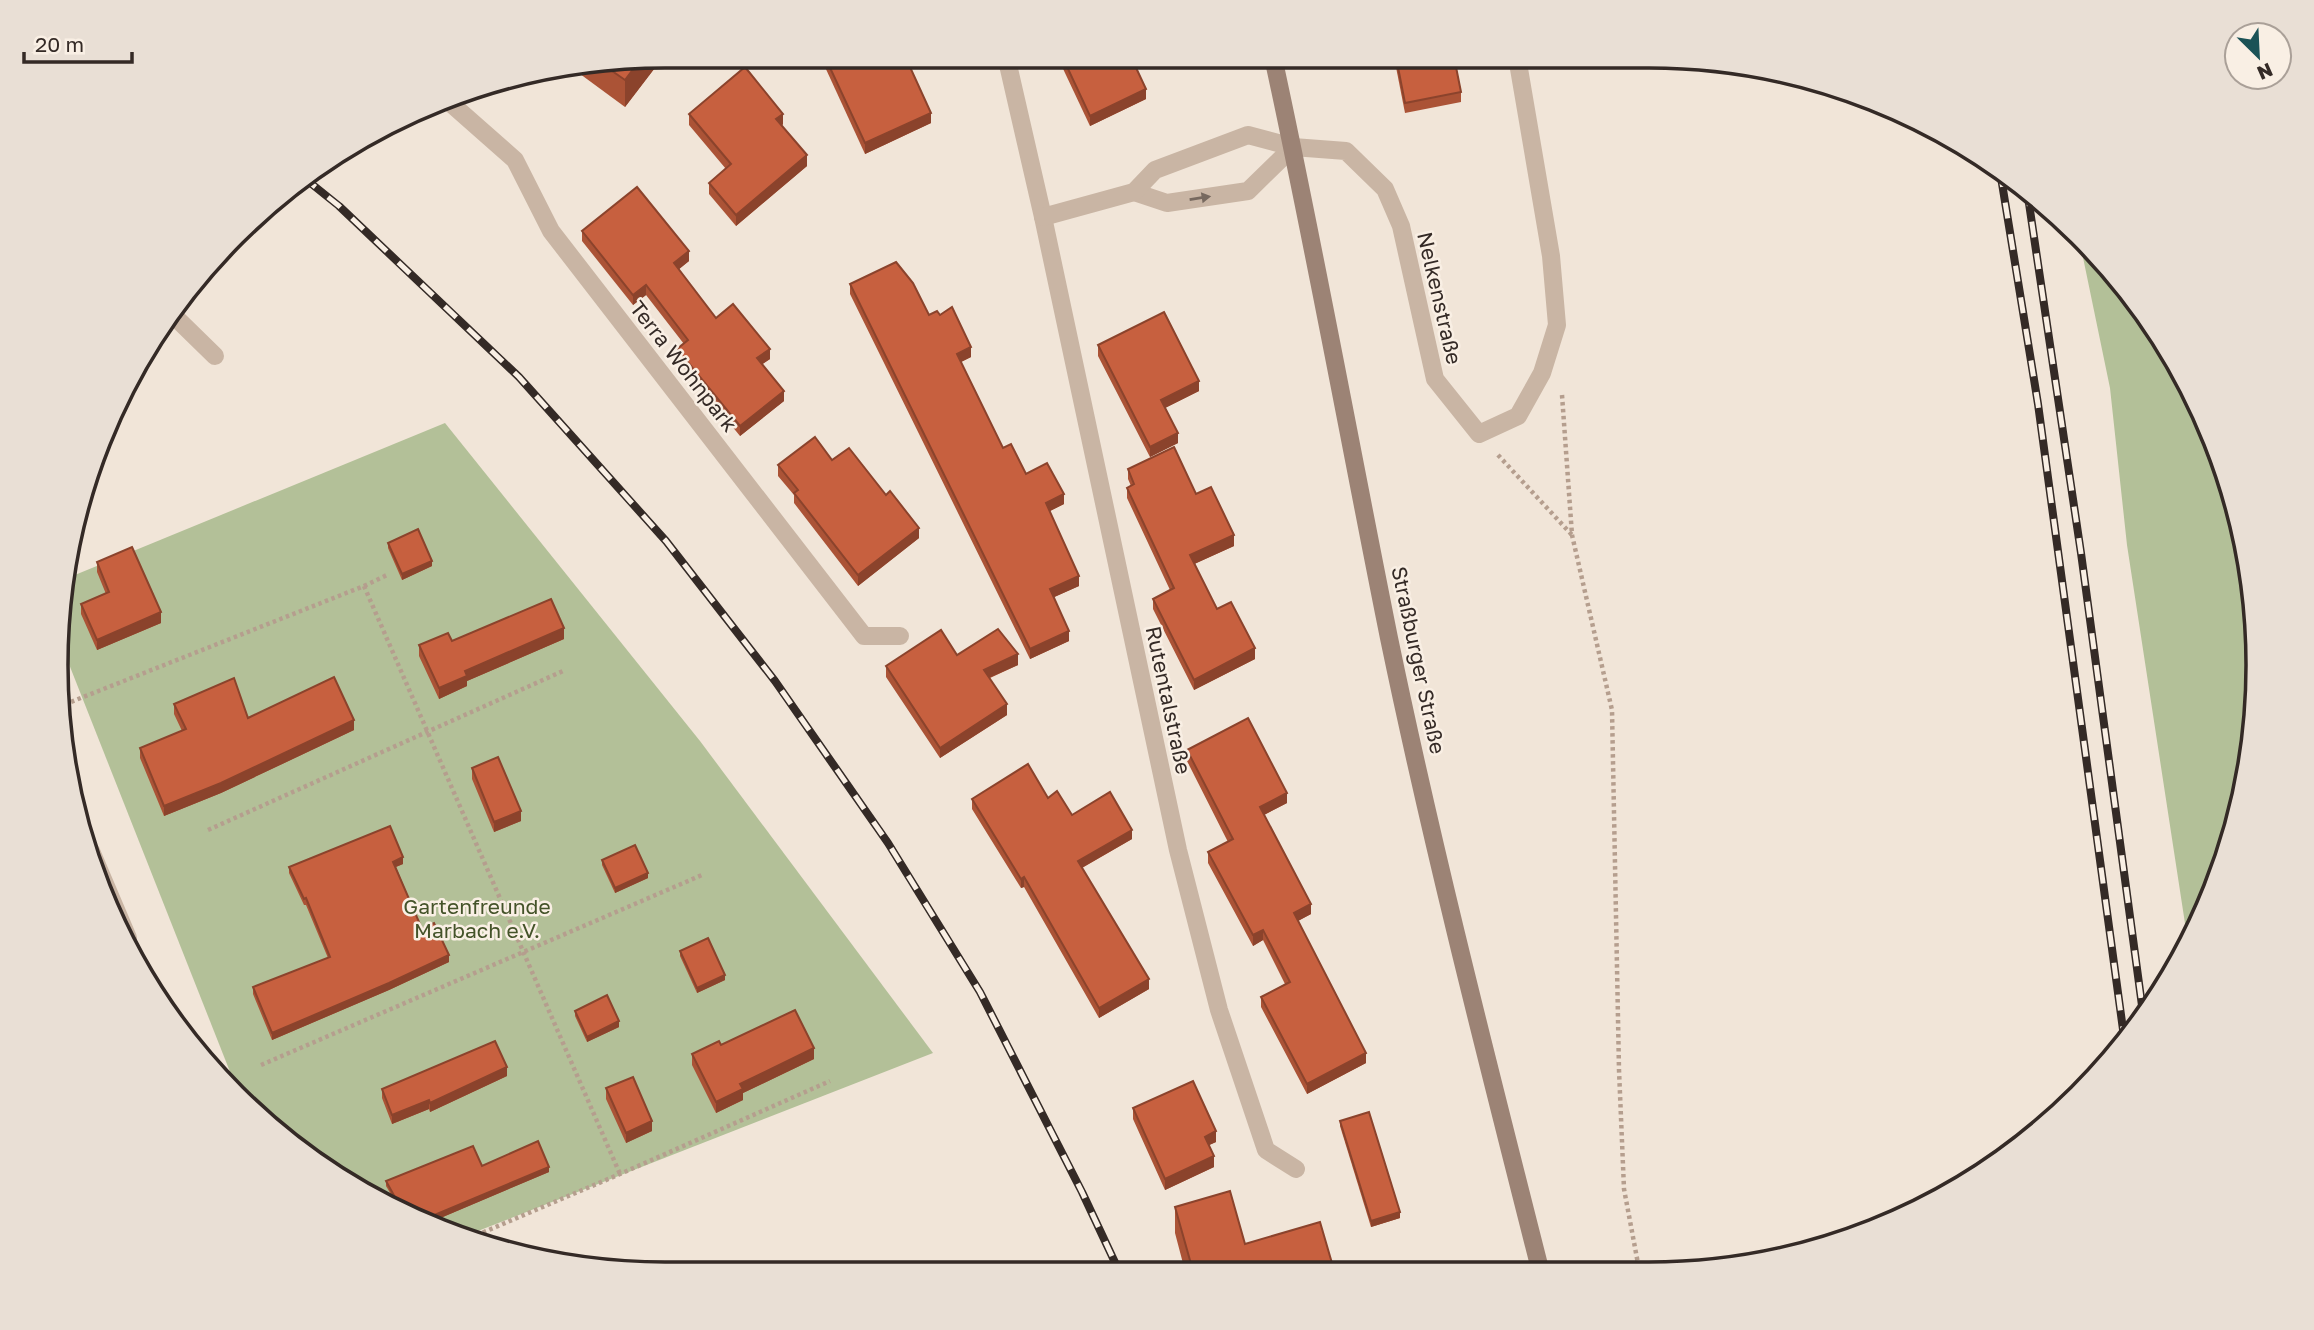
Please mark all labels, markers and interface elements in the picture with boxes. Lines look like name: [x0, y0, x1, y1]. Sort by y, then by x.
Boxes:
scale bar: [24, 21, 133, 65]
north arrow: [2223, 21, 2293, 91]
text: 20 m: [35, 31, 84, 57]
text: N: [2254, 59, 2276, 85]
one-way arrow: [1189, 192, 1211, 203]
street label: Nelkenstraße: [1412, 229, 1468, 367]
street label: Terra Wohnpark: [625, 295, 743, 437]
street label: Straßburger Straße: [1386, 564, 1452, 756]
street label: Rutentalstraße: [1141, 624, 1197, 776]
park label: Gartenfreunde Marbach e.V.: [403, 893, 551, 943]

